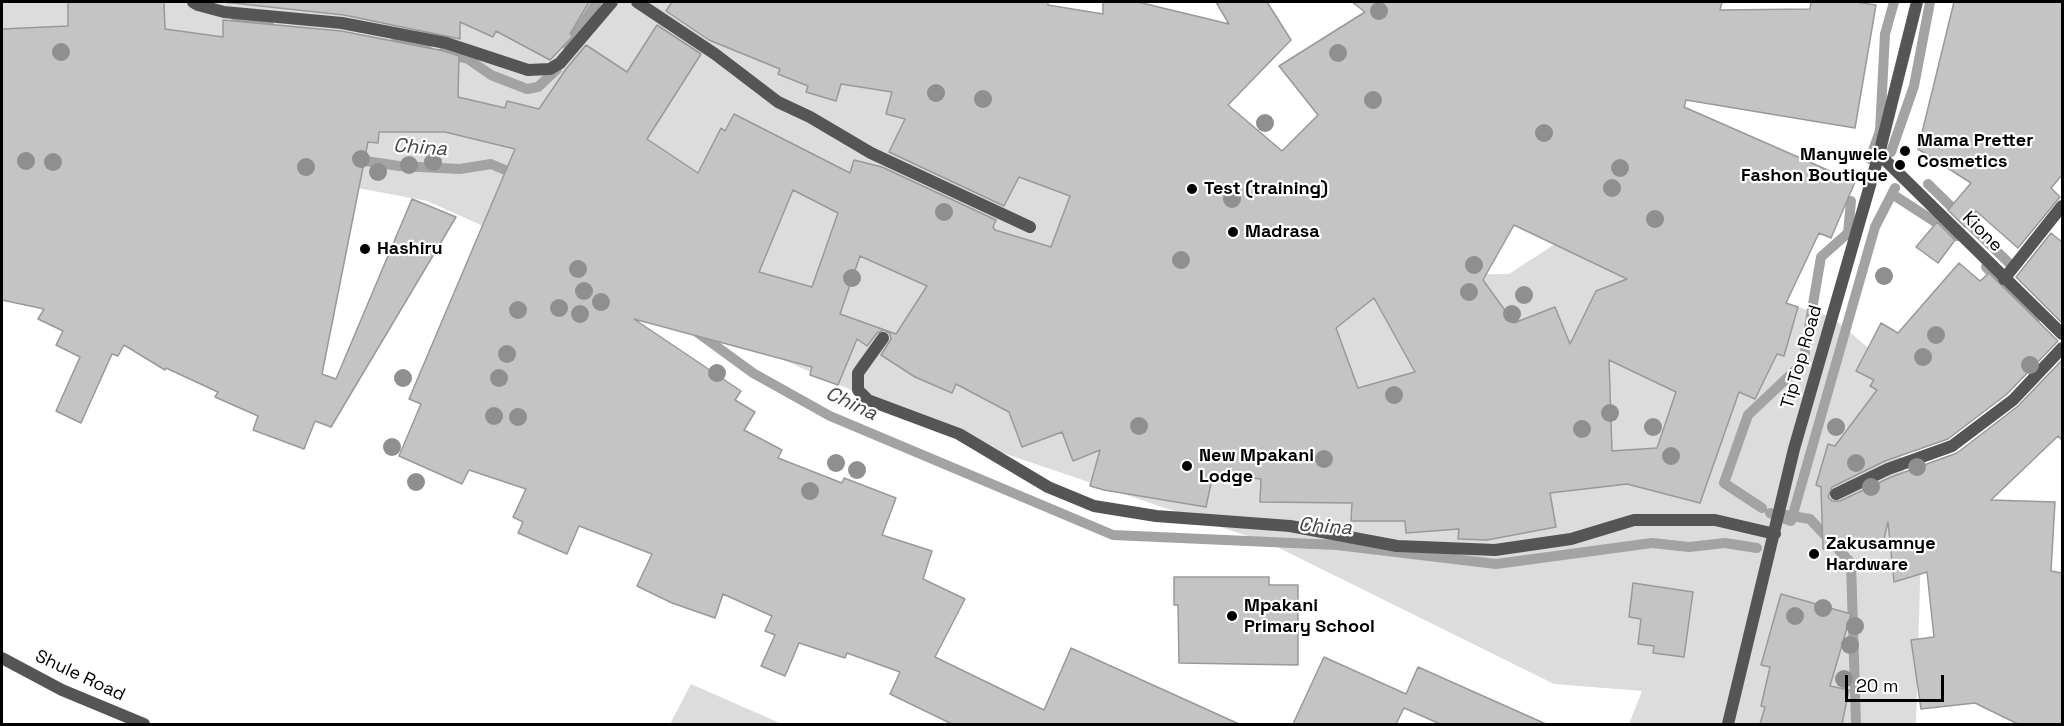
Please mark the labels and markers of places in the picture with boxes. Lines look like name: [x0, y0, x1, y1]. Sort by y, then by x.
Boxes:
place label: Mama Pretter Cosmetics: [1917, 130, 2033, 172]
place label: Manywele Fashon Boutique: [1741, 144, 1888, 186]
marker: Mama Pretter Cosmetics: [1898, 144, 1912, 158]
marker: Manywele Fashon Boutique: [1893, 158, 1907, 172]
place label: Test (training): [1204, 178, 1328, 200]
marker: Test (training): [1185, 182, 1199, 196]
place label: Madrasa: [1245, 221, 1320, 243]
marker: Madrasa: [1226, 225, 1240, 239]
place label: Hashiru: [377, 238, 443, 260]
marker: Hashiru: [358, 242, 372, 256]
place label: New Mpakani Lodge: [1199, 445, 1314, 488]
marker: New Mpakani Lodge: [1180, 459, 1194, 473]
place label: Zakusamnye Hardware: [1826, 533, 1936, 576]
marker: Zakusamnye Hardware: [1807, 547, 1821, 561]
place label: Mpakani Primary School: [1244, 595, 1375, 638]
marker: Mpakani Primary School: [1225, 609, 1239, 623]

